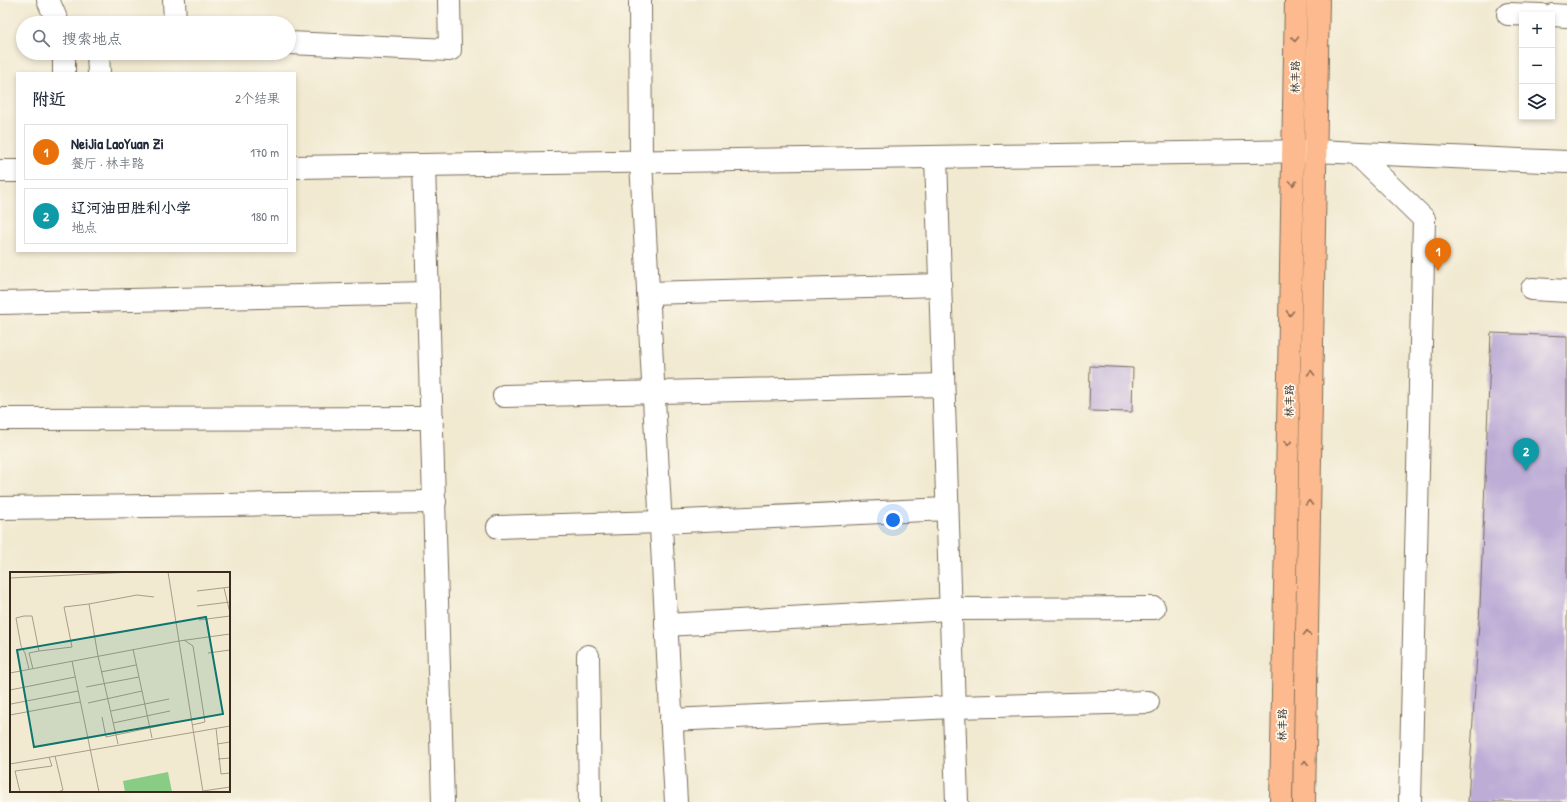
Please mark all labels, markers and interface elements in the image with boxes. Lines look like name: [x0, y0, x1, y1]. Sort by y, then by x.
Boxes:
map controls: [1519, 12, 1555, 120]
button: +: [1519, 12, 1555, 48]
search box: [16, 16, 296, 60]
icon: search: [30, 27, 52, 49]
text: 搜索地点: [62, 28, 122, 49]
one-way arrow: [1291, 36, 1300, 42]
button: −: [1519, 48, 1555, 84]
street label: 林丰路: [1288, 60, 1302, 94]
button: layers: [1519, 84, 1555, 120]
text: 附近: [32, 87, 66, 110]
text: 2个结果: [235, 89, 280, 107]
text: NeiJia LaoYuan Zi: [71, 133, 164, 154]
text: 1: [44, 143, 48, 161]
text: 170 m: [250, 143, 279, 161]
text: 餐厅 · 林丰路: [71, 154, 145, 172]
one-way arrow: [1289, 180, 1297, 186]
text: 辽河油田胜利小学: [71, 197, 191, 218]
text: 2: [43, 207, 49, 225]
text: 180 m: [251, 207, 279, 225]
text: 地点: [71, 218, 97, 236]
pin: 1: [1425, 238, 1451, 271]
one-way arrow: [1286, 310, 1295, 316]
one-way arrow: [1307, 370, 1316, 376]
street label: 林丰路: [1282, 384, 1296, 418]
pin: 2: [1513, 438, 1539, 471]
one-way arrow: [1284, 440, 1292, 446]
one-way arrow: [1305, 500, 1313, 506]
your location: [883, 510, 903, 530]
inset map: [10, 572, 230, 792]
one-way arrow: [1303, 630, 1311, 636]
street label: 林丰路: [1275, 708, 1289, 742]
one-way arrow: [1301, 760, 1309, 766]

